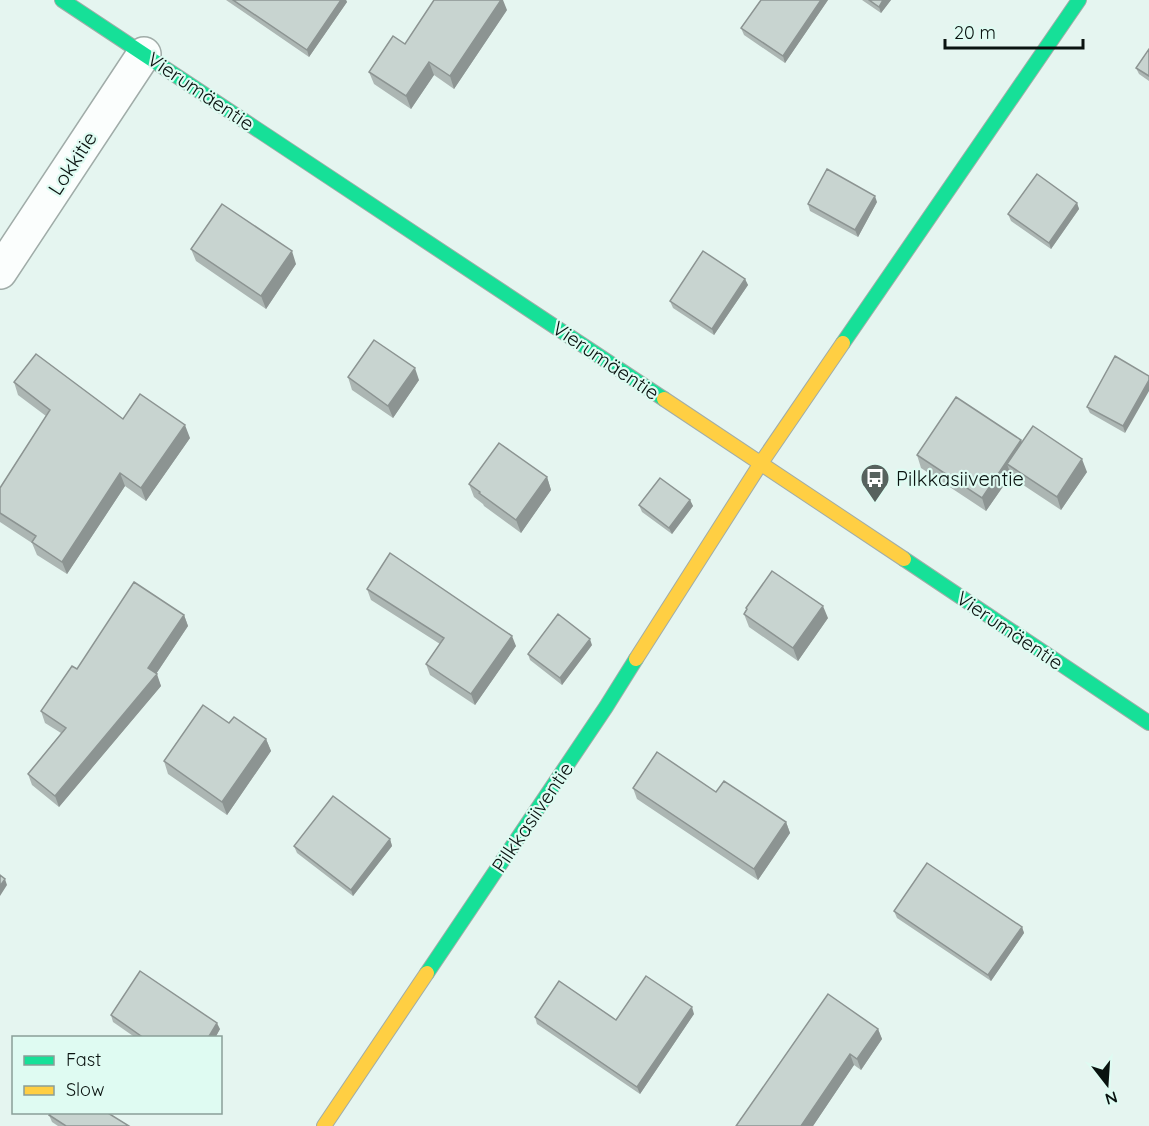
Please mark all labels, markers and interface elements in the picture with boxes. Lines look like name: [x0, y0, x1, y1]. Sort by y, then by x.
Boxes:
scale bar: [945, 12, 1083, 50]
text: 20 m: [954, 21, 996, 44]
street label: Vierumäentie: [143, 46, 259, 136]
street label: Lokkitie: [42, 127, 102, 199]
street label: Vierumäentie: [548, 315, 664, 405]
bus stop icon: Pilkkasiiventie: [859, 462, 891, 504]
place label: Pilkkasiiventie: [896, 466, 1024, 491]
street label: Vierumäentie: [952, 585, 1068, 675]
street label: Pilkkasiiventie: [486, 757, 578, 877]
legend: [12, 1036, 222, 1114]
text: Fast: [66, 1048, 101, 1071]
north arrow: [1077, 1054, 1137, 1114]
text: Slow: [66, 1078, 104, 1101]
text: N: [1103, 1087, 1120, 1110]

